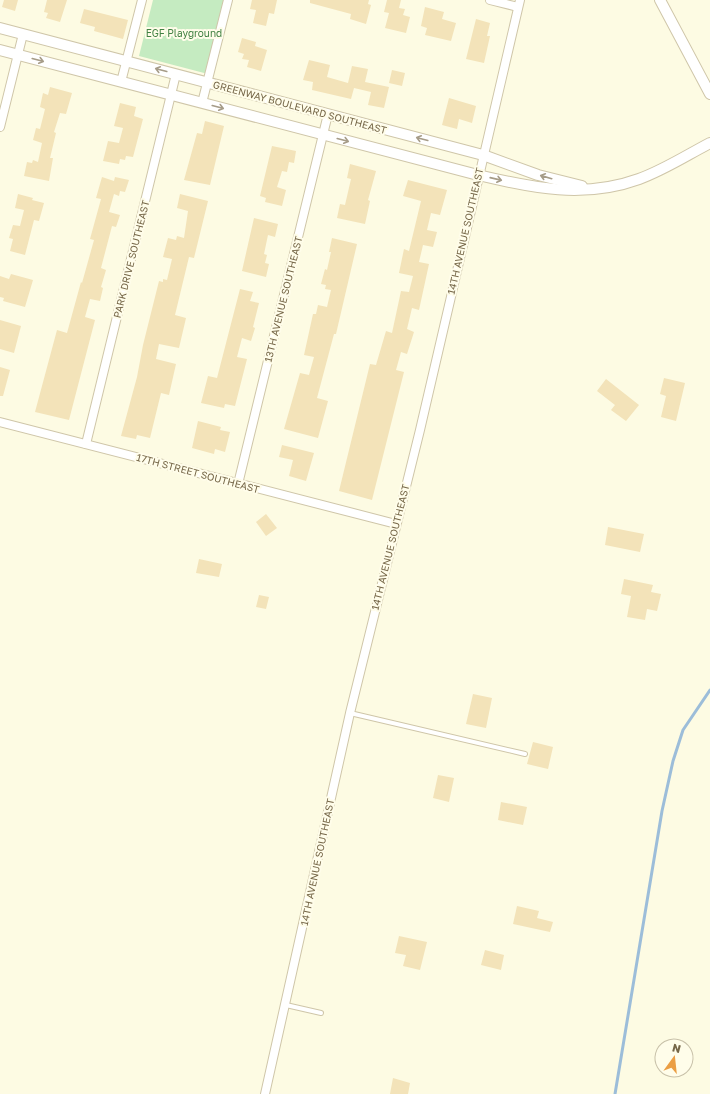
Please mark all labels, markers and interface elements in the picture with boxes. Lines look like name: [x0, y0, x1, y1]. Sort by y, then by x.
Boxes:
park label: EGF Playground: [146, 27, 222, 39]
one-way arrow: [31, 57, 44, 64]
one-way arrow: [155, 66, 168, 73]
street label: GREENWAY BOULEVARD SOUTHEAST: [212, 78, 388, 136]
one-way arrow: [211, 104, 224, 111]
one-way arrow: [416, 135, 429, 142]
one-way arrow: [337, 137, 350, 144]
street label: 14TH AVENUE SOUTHEAST: [445, 167, 485, 295]
one-way arrow: [540, 173, 553, 180]
one-way arrow: [490, 176, 503, 184]
street label: PARK DRIVE SOUTHEAST: [111, 199, 151, 319]
street label: 13TH AVENUE SOUTHEAST: [262, 235, 304, 363]
street label: 17TH STREET SOUTHEAST: [135, 451, 261, 495]
street label: 14TH AVENUE SOUTHEAST: [369, 483, 411, 611]
street label: 14TH AVENUE SOUTHEAST: [298, 797, 336, 927]
north arrow: [654, 1038, 694, 1078]
text: N: [671, 1040, 682, 1055]

